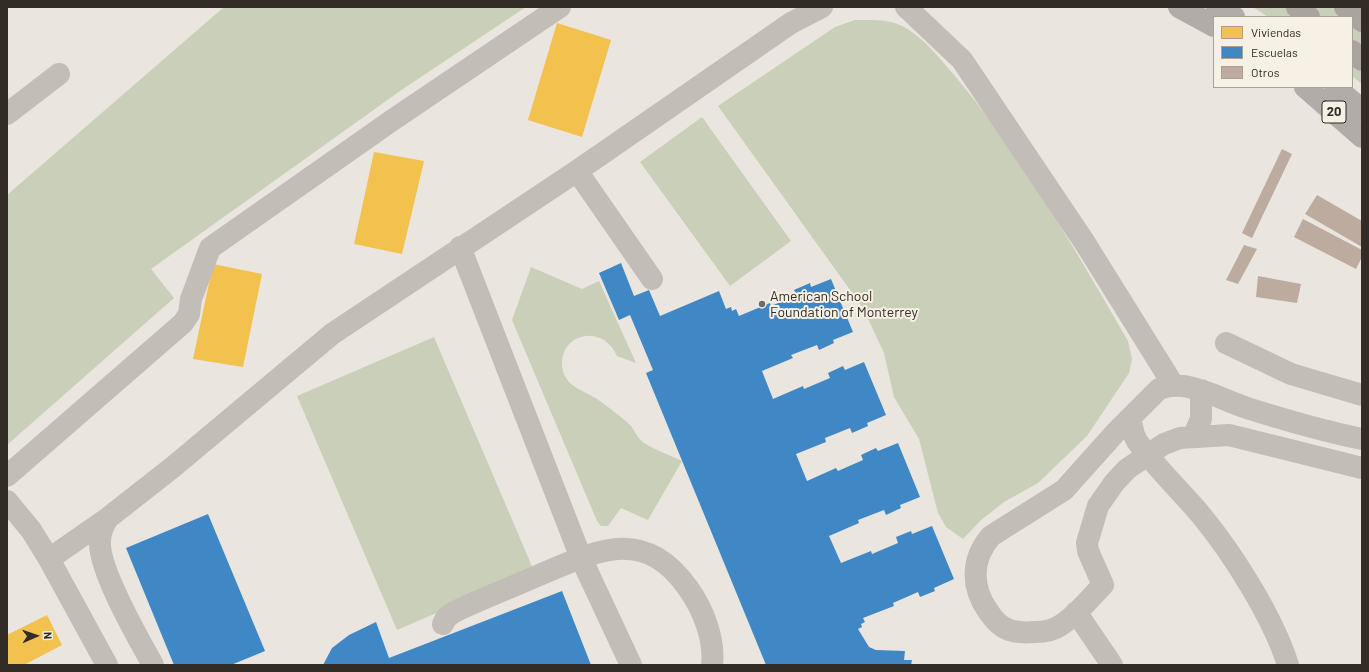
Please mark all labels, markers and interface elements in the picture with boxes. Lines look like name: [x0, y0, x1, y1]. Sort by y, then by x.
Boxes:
legend: [1213, 16, 1353, 88]
text: Viviendas: [1251, 25, 1301, 39]
text: Escuelas: [1251, 45, 1298, 59]
text: Otros: [1251, 65, 1279, 79]
road number: 20: [1322, 101, 1346, 123]
place label: American School Foundation of Monterrey: [770, 288, 918, 320]
marker: American School Foundation of Monterrey: [757, 299, 767, 309]
north arrow: [16, 616, 56, 656]
text: N: [42, 632, 55, 639]

